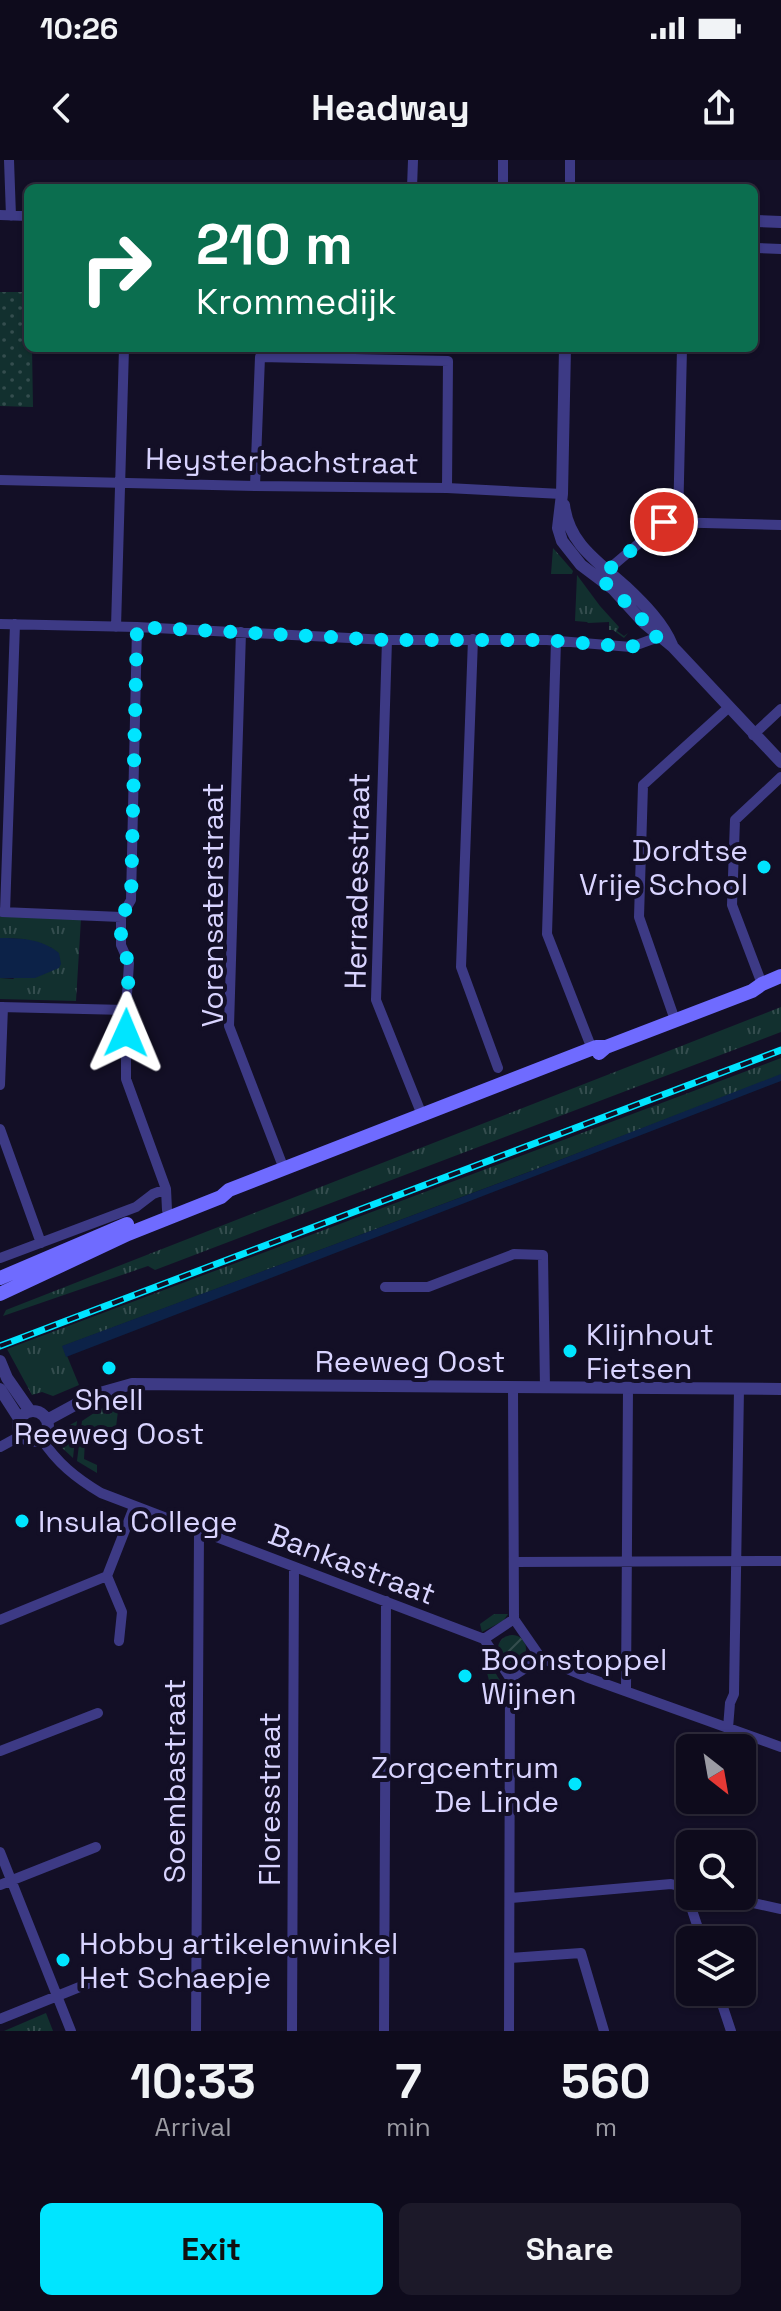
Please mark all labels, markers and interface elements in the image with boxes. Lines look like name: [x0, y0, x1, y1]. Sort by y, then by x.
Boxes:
text: 10:26: [40, 9, 118, 48]
text: Headway: [311, 85, 470, 131]
icon: back: [40, 86, 84, 130]
icon: share: [697, 86, 741, 130]
text: 210 m: [196, 209, 353, 280]
icon: right: [64, 216, 168, 320]
text: Krommedijk: [196, 279, 397, 325]
street label: Heysterbachstraat: [145, 439, 419, 483]
pin: [630, 488, 698, 556]
icon: arrive: [642, 500, 686, 544]
street label: Herradesstraat: [336, 772, 378, 990]
street label: Vorensaterstraat: [193, 783, 232, 1027]
place label: Dordtse Vrije School: [579, 831, 748, 904]
marker: Dordtse Vrije School: [755, 858, 773, 876]
position arrow: [84, 991, 168, 1075]
place label: Klijnhout Fietsen: [586, 1315, 714, 1388]
street label: Reeweg Oost: [315, 1342, 505, 1381]
marker: Klijnhout Fietsen: [561, 1342, 579, 1360]
marker: Shell Reeweg Oost: [100, 1359, 118, 1377]
place label: Shell Reeweg Oost: [14, 1380, 204, 1453]
place label: Insula College: [38, 1502, 237, 1541]
marker: Insula College: [13, 1512, 31, 1530]
street label: Bankastraat: [263, 1514, 441, 1614]
place label: Boonstoppel Wijnen: [481, 1640, 667, 1713]
marker: Boonstoppel Wijnen: [456, 1667, 474, 1685]
street label: Soembastraat: [155, 1679, 194, 1883]
street label: Floresstraat: [250, 1712, 289, 1886]
north arrow: [676, 1734, 756, 1814]
map controls: [676, 1734, 756, 2006]
place label: Zorgcentrum De Linde: [371, 1748, 559, 1821]
marker: Zorgcentrum De Linde: [566, 1775, 584, 1793]
button: search: [676, 1830, 756, 1910]
place label: Hobby artikelenwinkel Het Schaepje: [79, 1924, 398, 1997]
button: layers: [676, 1926, 756, 2006]
marker: Hobby artikelenwinkel Het Schaepje: [54, 1951, 72, 1969]
text: 10:33: [130, 2051, 256, 2112]
text: 7: [395, 2051, 422, 2112]
text: 560: [561, 2051, 651, 2112]
text: Arrival: [154, 2110, 232, 2144]
text: min: [386, 2110, 431, 2144]
text: m: [595, 2110, 617, 2144]
button: Exit: [40, 2203, 383, 2295]
button: Share: [399, 2203, 741, 2295]

